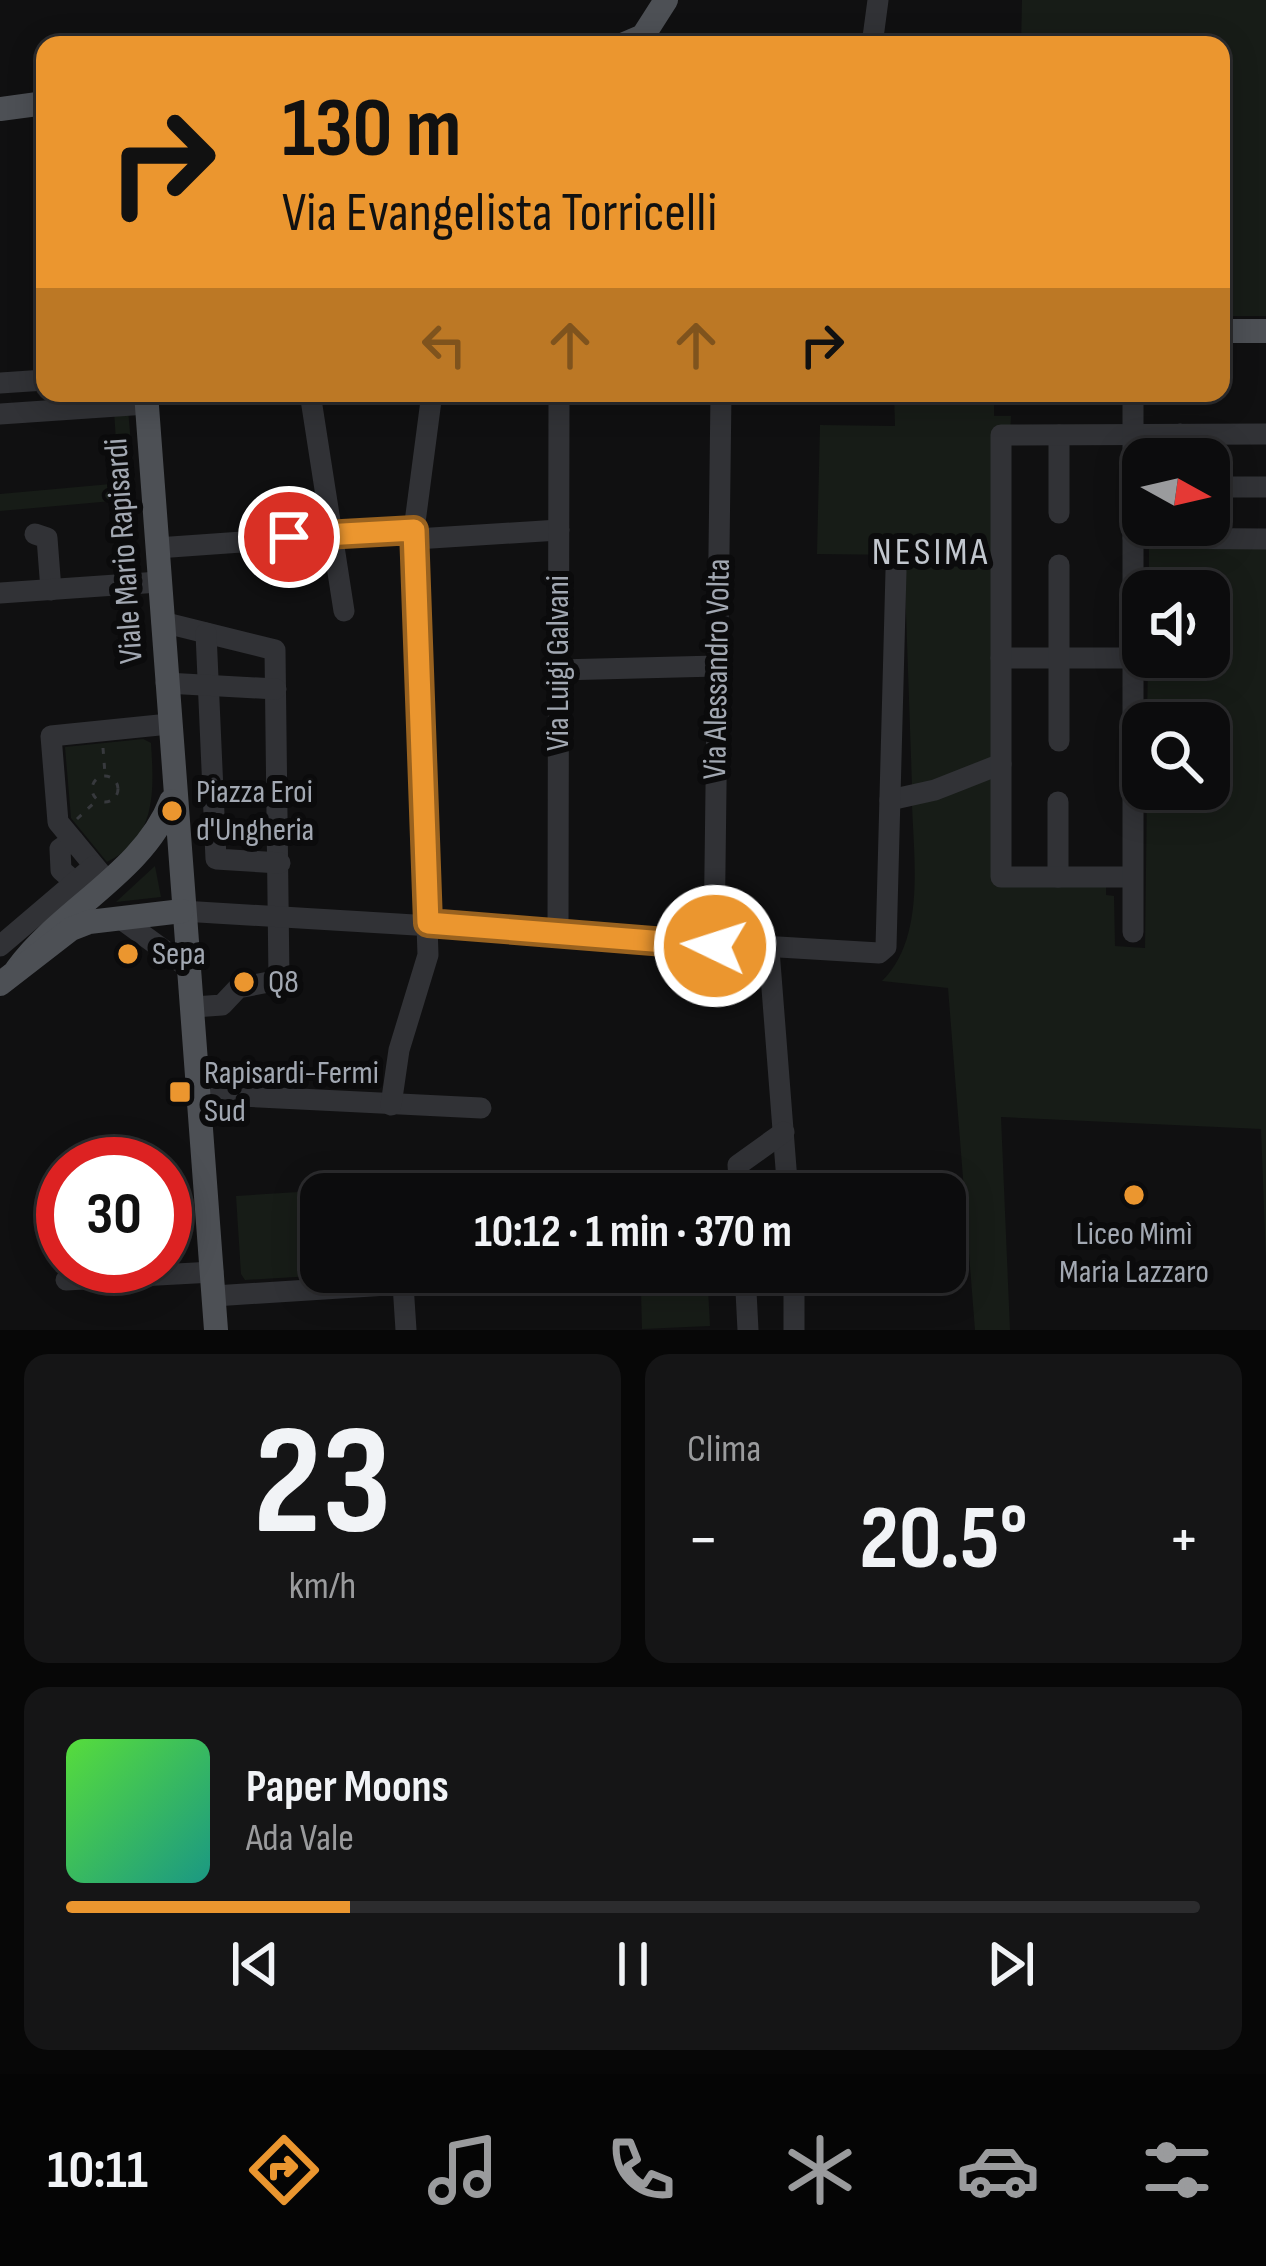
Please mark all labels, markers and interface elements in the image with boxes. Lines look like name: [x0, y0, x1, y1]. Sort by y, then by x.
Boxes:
text: 130 m: [282, 79, 461, 180]
icon: right: [84, 84, 240, 240]
text: Via Evangelista Torricelli: [282, 181, 717, 246]
icon: left: [411, 312, 477, 378]
icon: ahead: [537, 312, 603, 378]
icon: ahead: [663, 312, 729, 378]
icon: right: [789, 312, 855, 378]
street label: Viale Mario Rapisardi: [96, 437, 152, 665]
north arrow: [1122, 438, 1230, 546]
map controls: [1122, 438, 1230, 810]
pin: [238, 486, 340, 588]
icon: arrive: [256, 504, 322, 570]
district label: NESIMA: [872, 529, 990, 576]
street label: Via Alessandro Volta: [695, 558, 739, 780]
button: sound: [1122, 570, 1230, 678]
street label: Via Luigi Galvani: [538, 575, 578, 751]
button: search: [1122, 702, 1230, 810]
place label: Piazza Eroi d'Ungheria: [196, 772, 314, 850]
marker: Piazza Eroi d'Ungheria: [159, 798, 185, 824]
position arrow: [652, 883, 778, 1009]
place label: Sepa: [152, 934, 206, 974]
marker: Sepa: [115, 941, 141, 967]
place label: Q8: [268, 962, 299, 1002]
marker: Q8: [231, 969, 257, 995]
place label: Rapisardi-Fermi Sud: [204, 1053, 379, 1131]
marker: Rapisardi-Fermi Sud: [167, 1079, 193, 1105]
speed limit sign: 30: [36, 1137, 192, 1293]
marker: Liceo Mimì Maria Lazzaro: [1121, 1182, 1147, 1208]
text: 10:12 · 1 min · 370 m: [474, 1205, 792, 1260]
place label: Liceo Mimì Maria Lazzaro: [1059, 1214, 1209, 1292]
text: 23: [253, 1391, 392, 1578]
text: Clima: [687, 1426, 761, 1473]
text: 20.5°: [859, 1486, 1028, 1594]
text: −: [687, 1501, 719, 1580]
text: +: [1168, 1501, 1200, 1580]
text: km/h: [289, 1563, 356, 1610]
text: Paper Moons: [246, 1760, 449, 1815]
text: Ada Vale: [246, 1815, 354, 1862]
icon: previous: [222, 1931, 288, 1997]
icon: pause: [600, 1931, 666, 1997]
icon: next: [978, 1931, 1044, 1997]
icon: directions: [242, 2128, 326, 2212]
icon: music: [421, 2128, 505, 2212]
icon: phone: [599, 2128, 683, 2212]
icon: climate: [778, 2128, 862, 2212]
icon: car: [956, 2128, 1040, 2212]
icon: filters: [1135, 2128, 1219, 2212]
text: 10:11: [47, 2138, 148, 2203]

